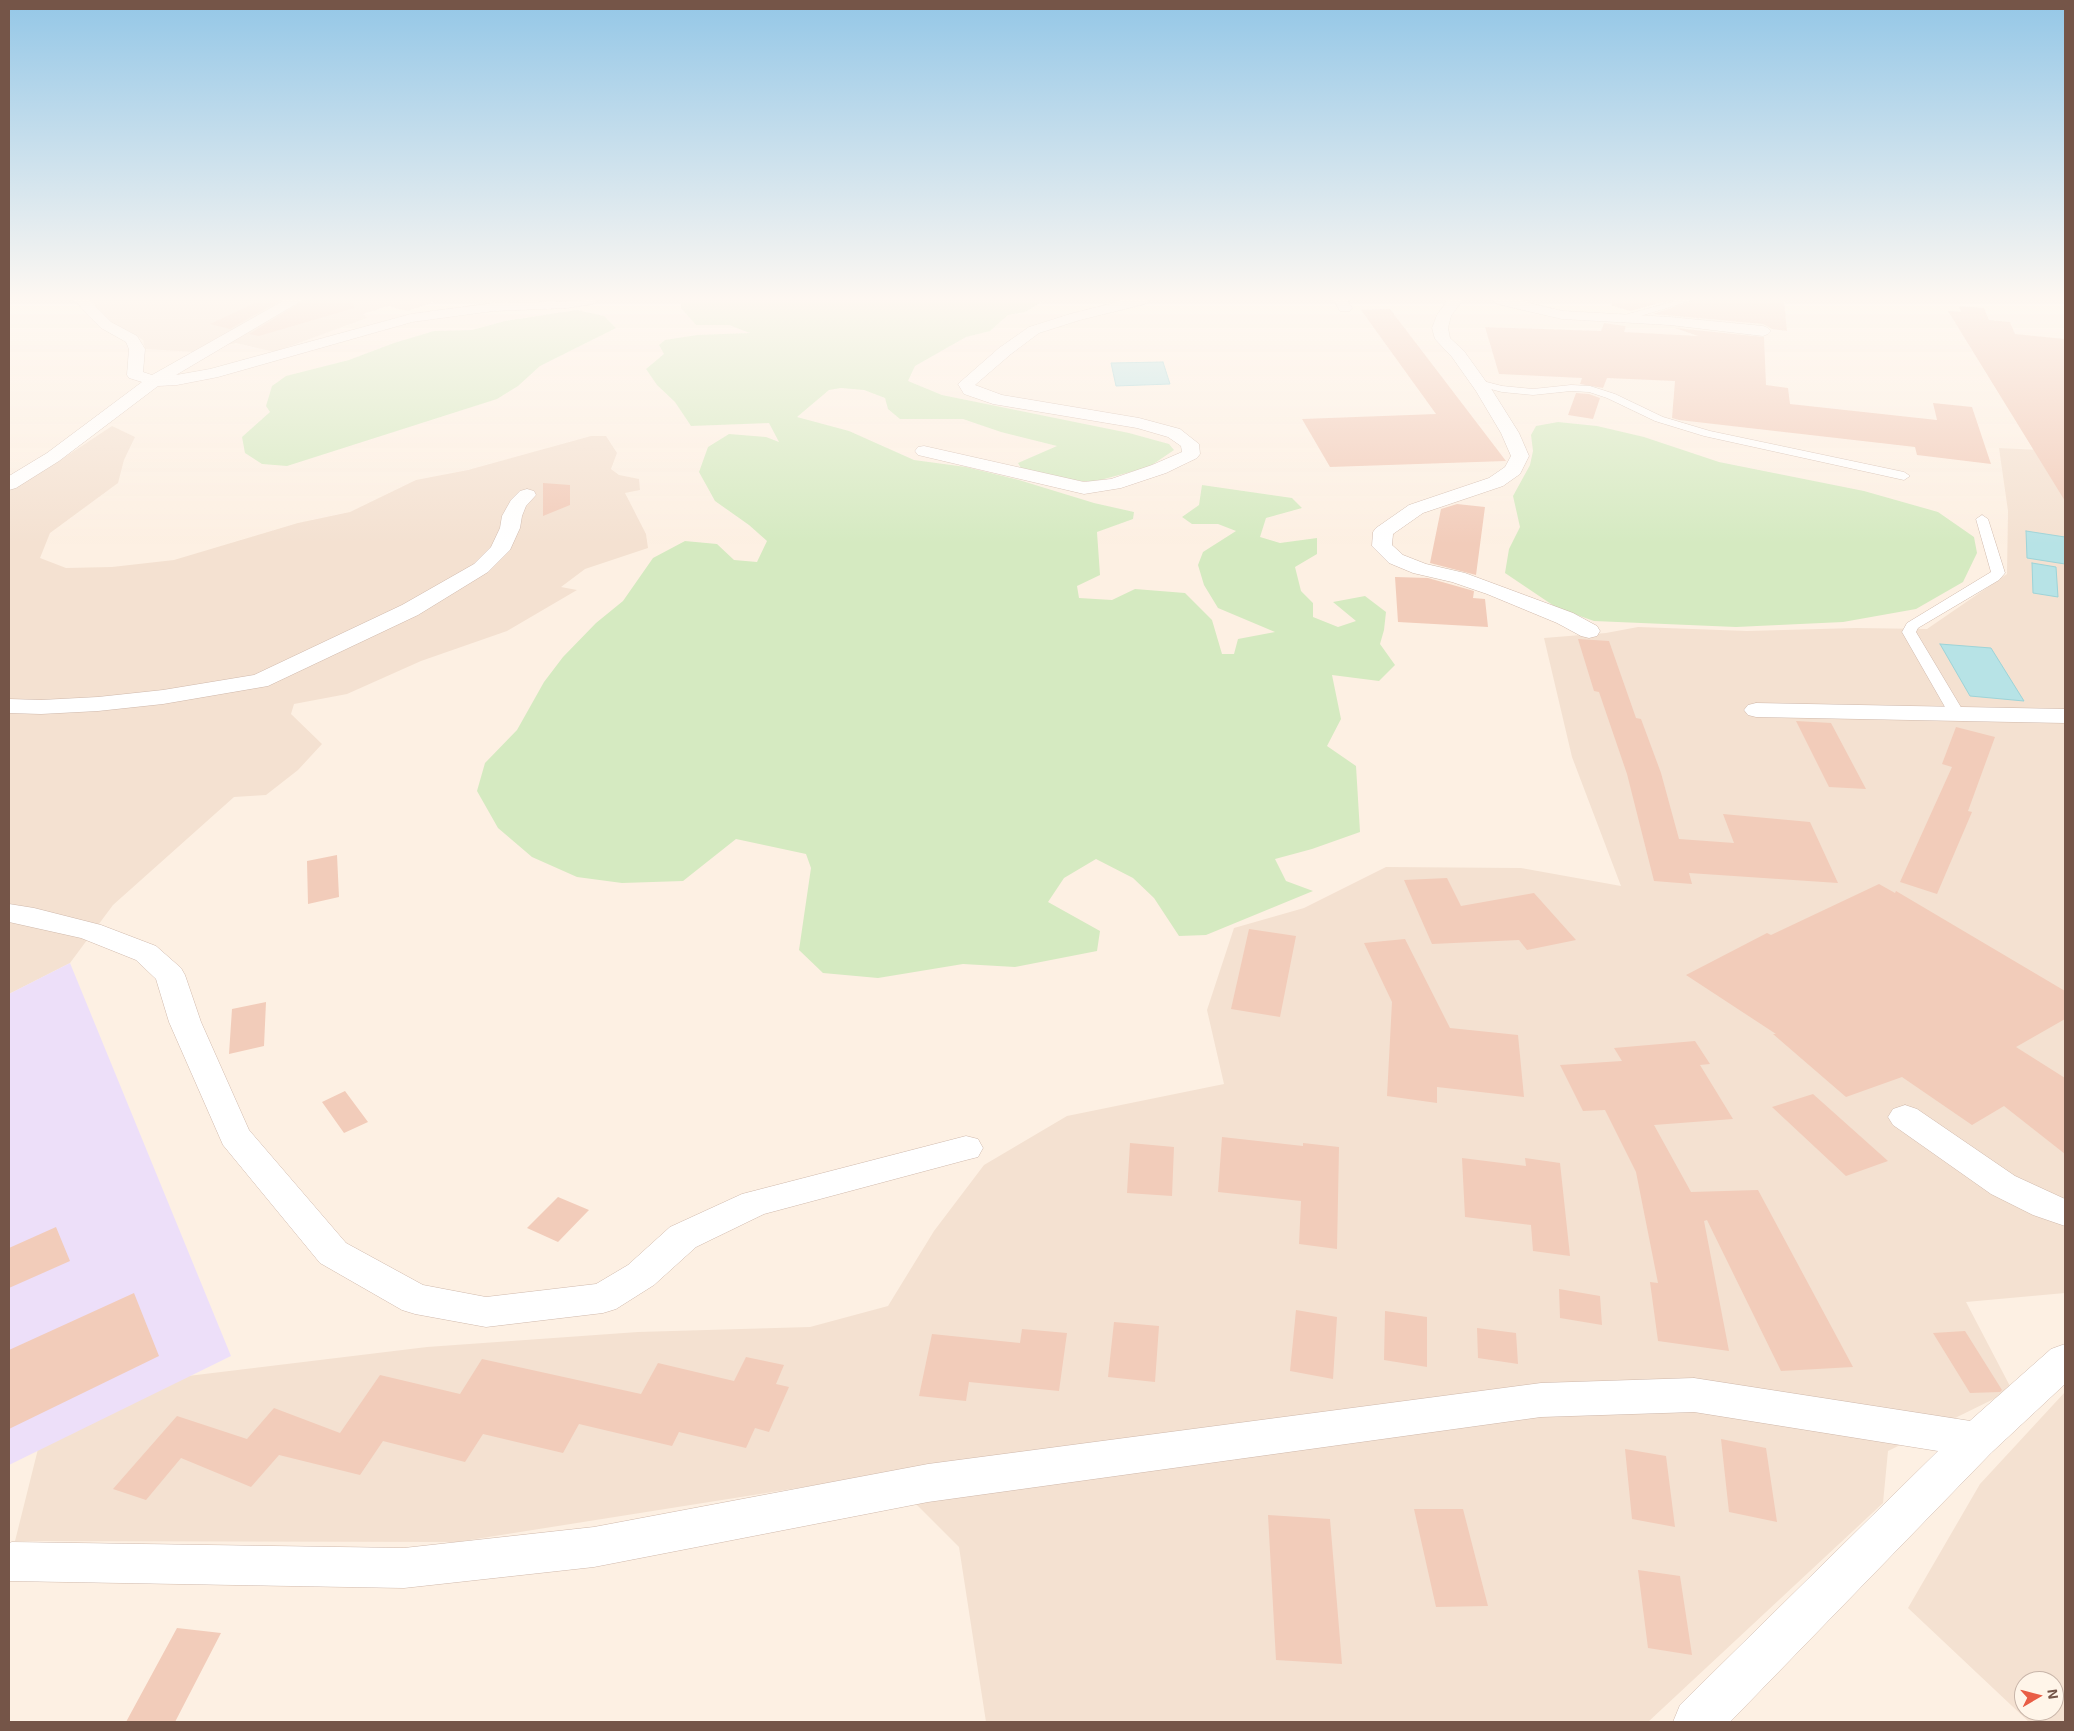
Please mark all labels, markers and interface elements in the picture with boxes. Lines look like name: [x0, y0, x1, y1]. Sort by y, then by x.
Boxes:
north arrow: [2014, 1671, 2064, 1721]
text: N: [2044, 1688, 2062, 1700]

